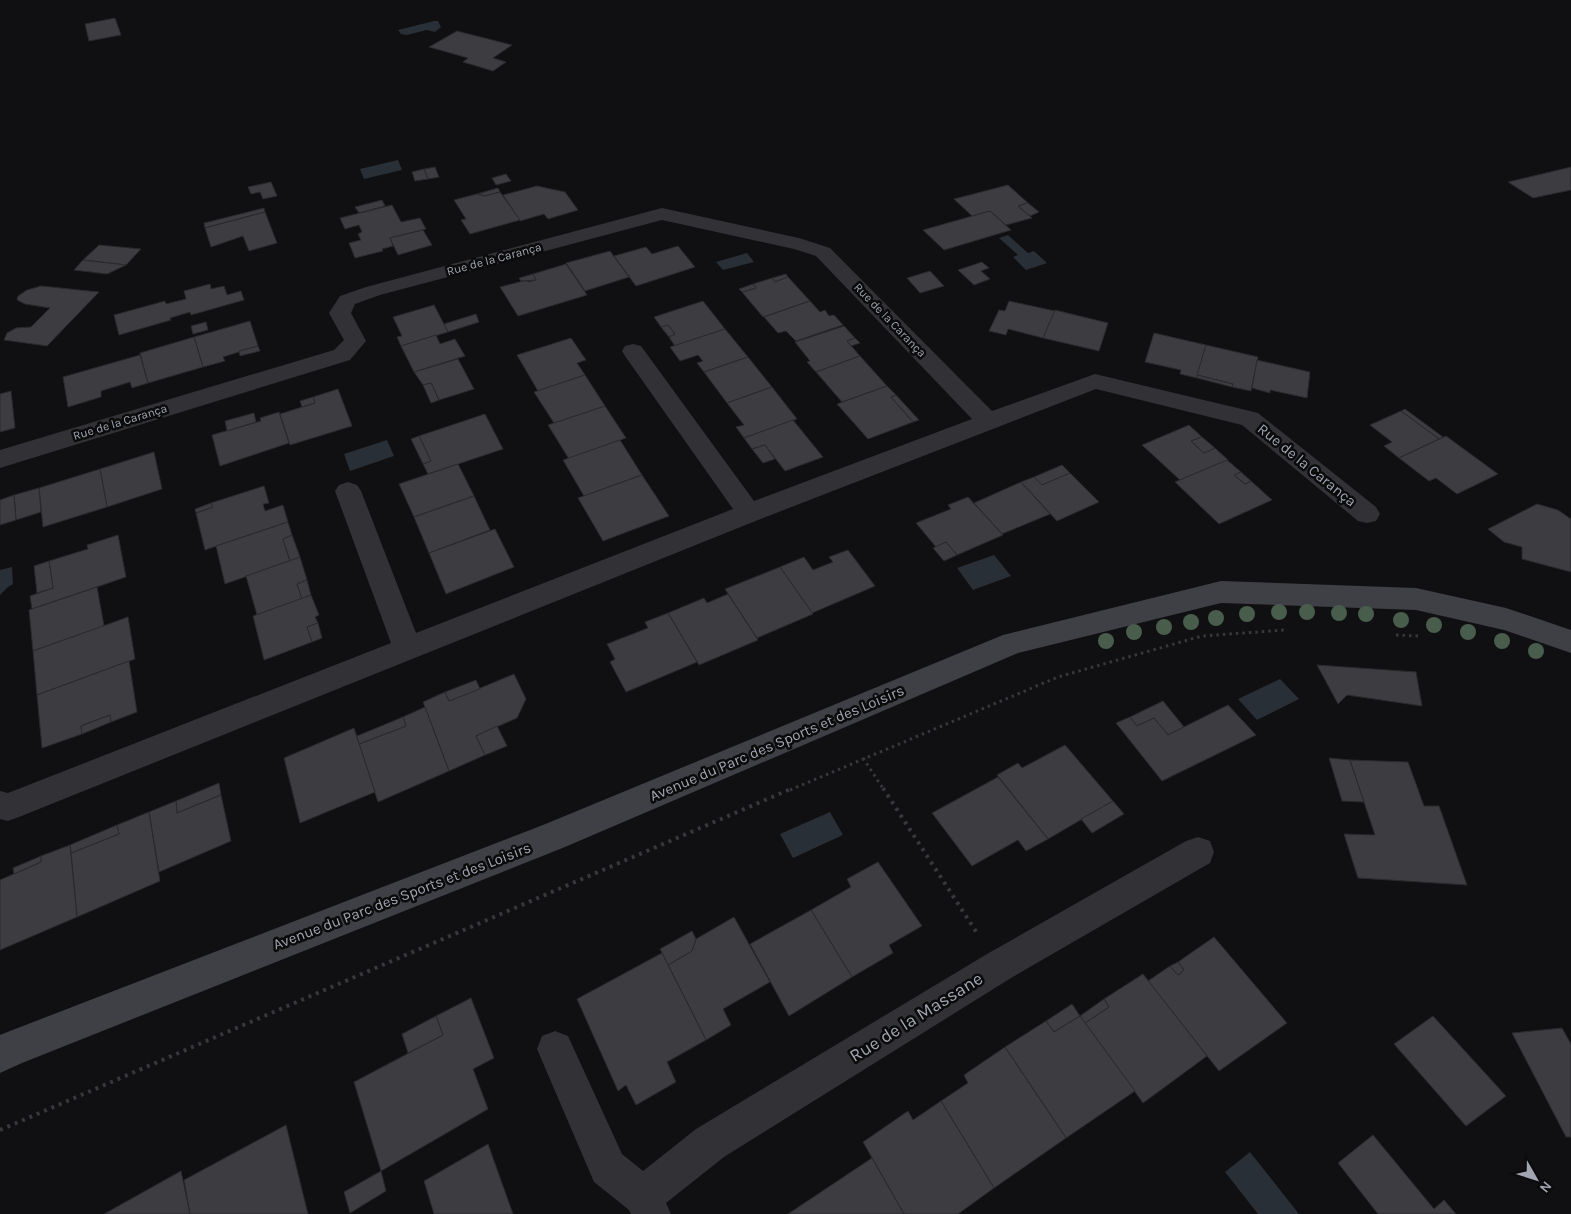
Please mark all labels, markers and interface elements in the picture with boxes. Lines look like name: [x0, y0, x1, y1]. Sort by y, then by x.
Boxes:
street label: Rue de la Carança: [445, 240, 543, 278]
street label: Rue de la Carança: [851, 280, 929, 360]
street label: Rue de la Carança: [71, 401, 169, 443]
street label: Rue de la Carança: [1254, 420, 1360, 510]
street label: Avenue du Parc des Sports et des Loisirs: [647, 681, 907, 805]
street label: Avenue du Parc des Sports et des Loisirs: [271, 838, 533, 954]
street label: Rue de la Massane: [845, 967, 987, 1067]
north arrow: [1511, 1154, 1561, 1204]
text: N: [1536, 1178, 1555, 1196]

